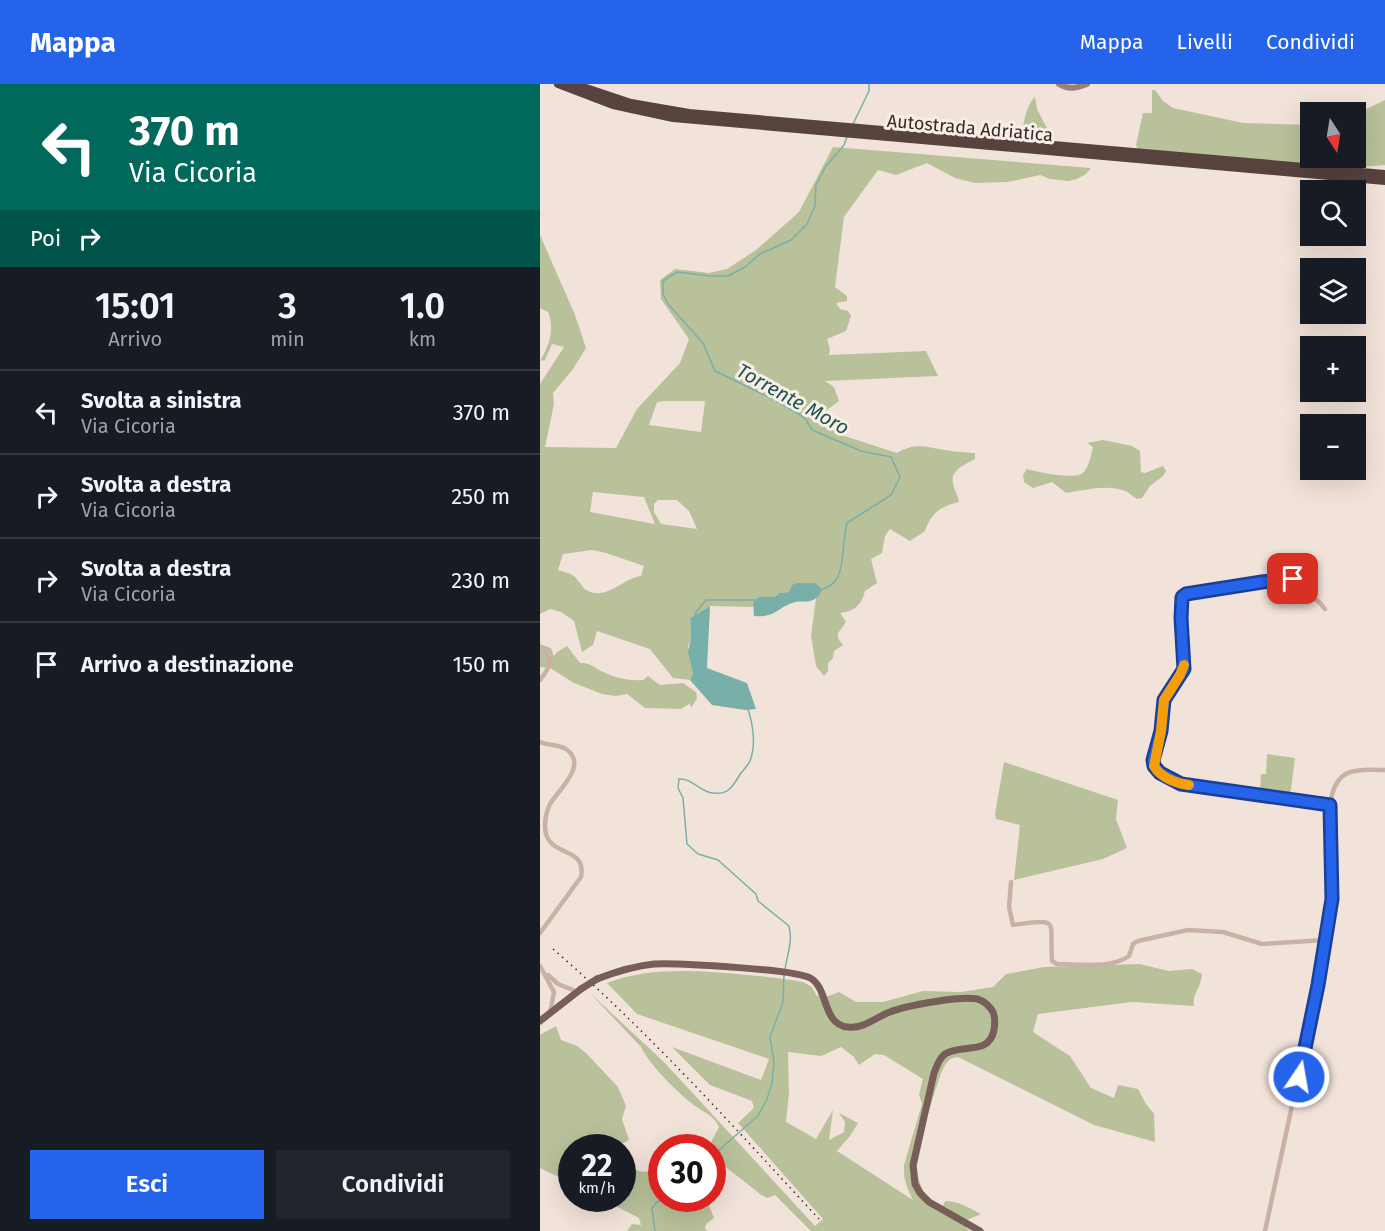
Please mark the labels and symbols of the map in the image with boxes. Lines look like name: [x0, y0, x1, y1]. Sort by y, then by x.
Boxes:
north arrow: [1300, 102, 1366, 168]
street label: Autostrada Adriatica: [886, 110, 1054, 146]
water label: Torrente Moro: [732, 358, 854, 440]
pin: [1267, 553, 1318, 604]
position arrow: [1267, 1045, 1331, 1109]
speed limit sign: 30: [648, 1134, 726, 1212]

